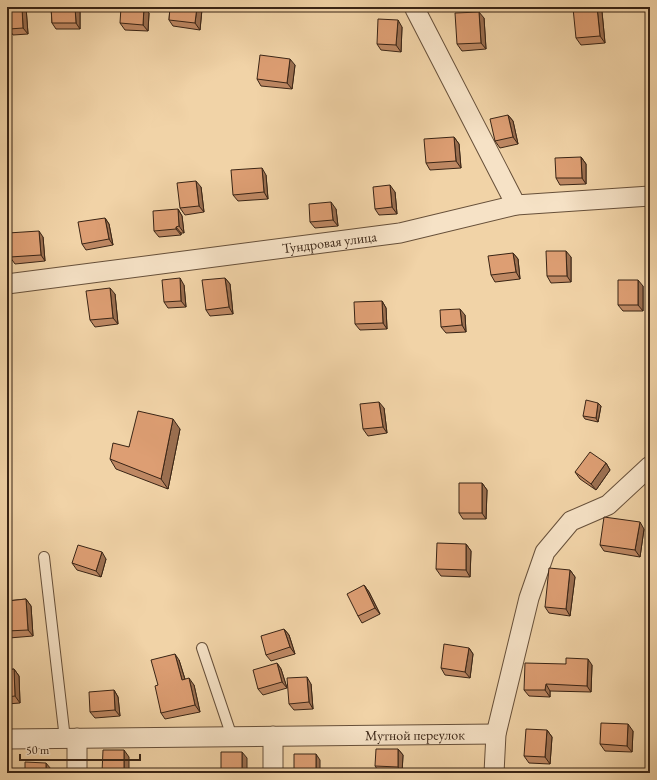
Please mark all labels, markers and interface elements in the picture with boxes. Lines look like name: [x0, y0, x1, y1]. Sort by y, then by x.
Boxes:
street label: Тундровая улица: [281, 227, 378, 257]
street label: Мутной переулок: [365, 725, 465, 744]
scale bar: [20, 736, 140, 762]
text: 50 m: [26, 742, 50, 758]

